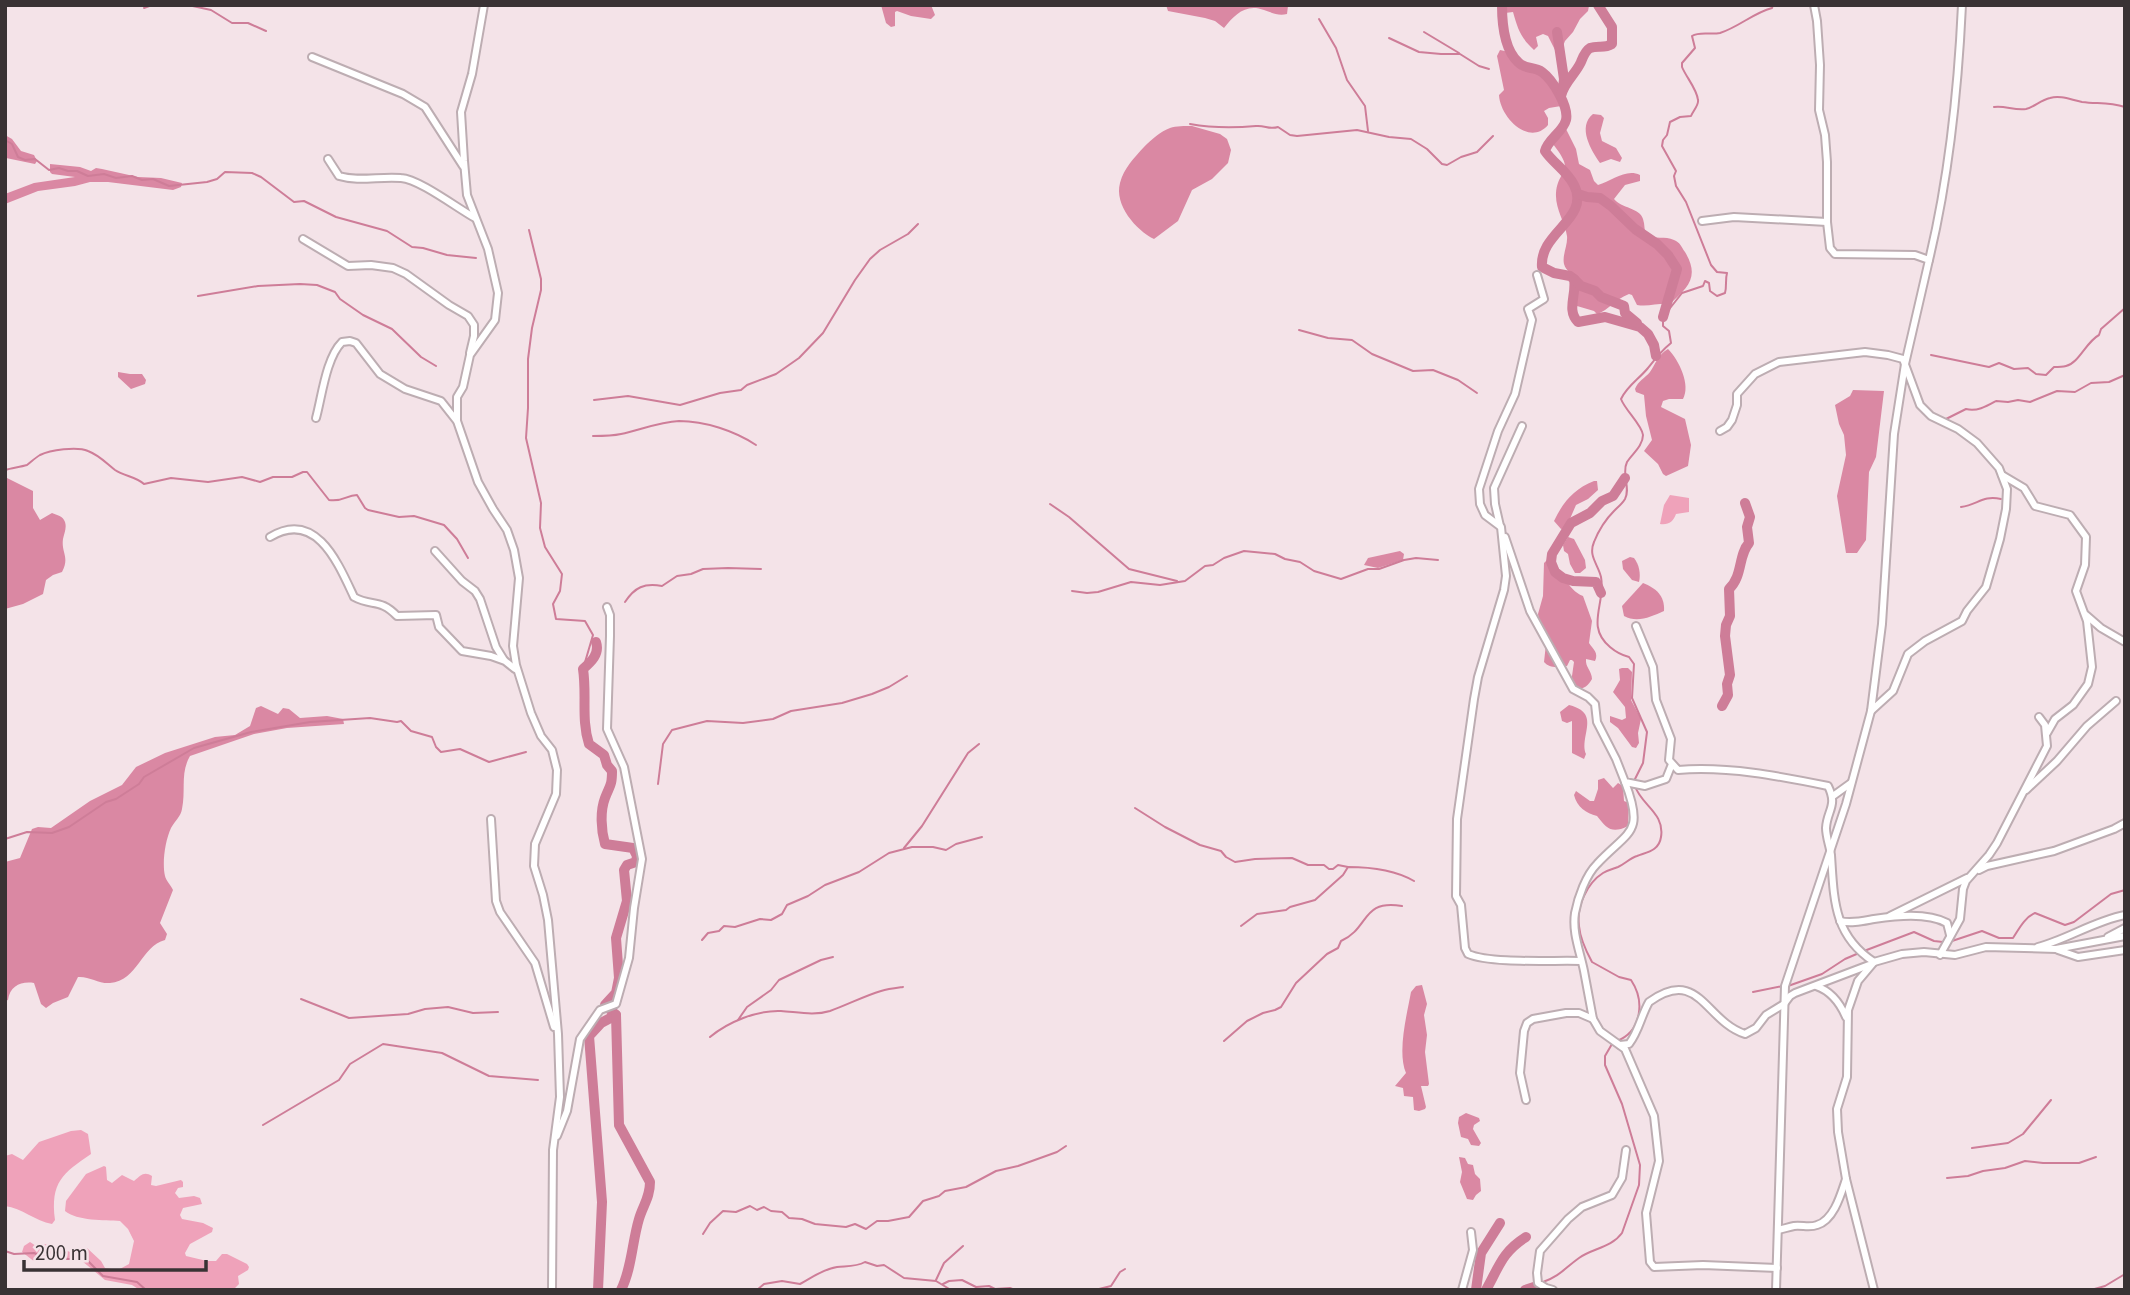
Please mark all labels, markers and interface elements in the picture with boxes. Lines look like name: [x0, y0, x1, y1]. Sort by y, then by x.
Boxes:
scale bar: [24, 1228, 206, 1272]
text: 200 m: [35, 1238, 88, 1268]

